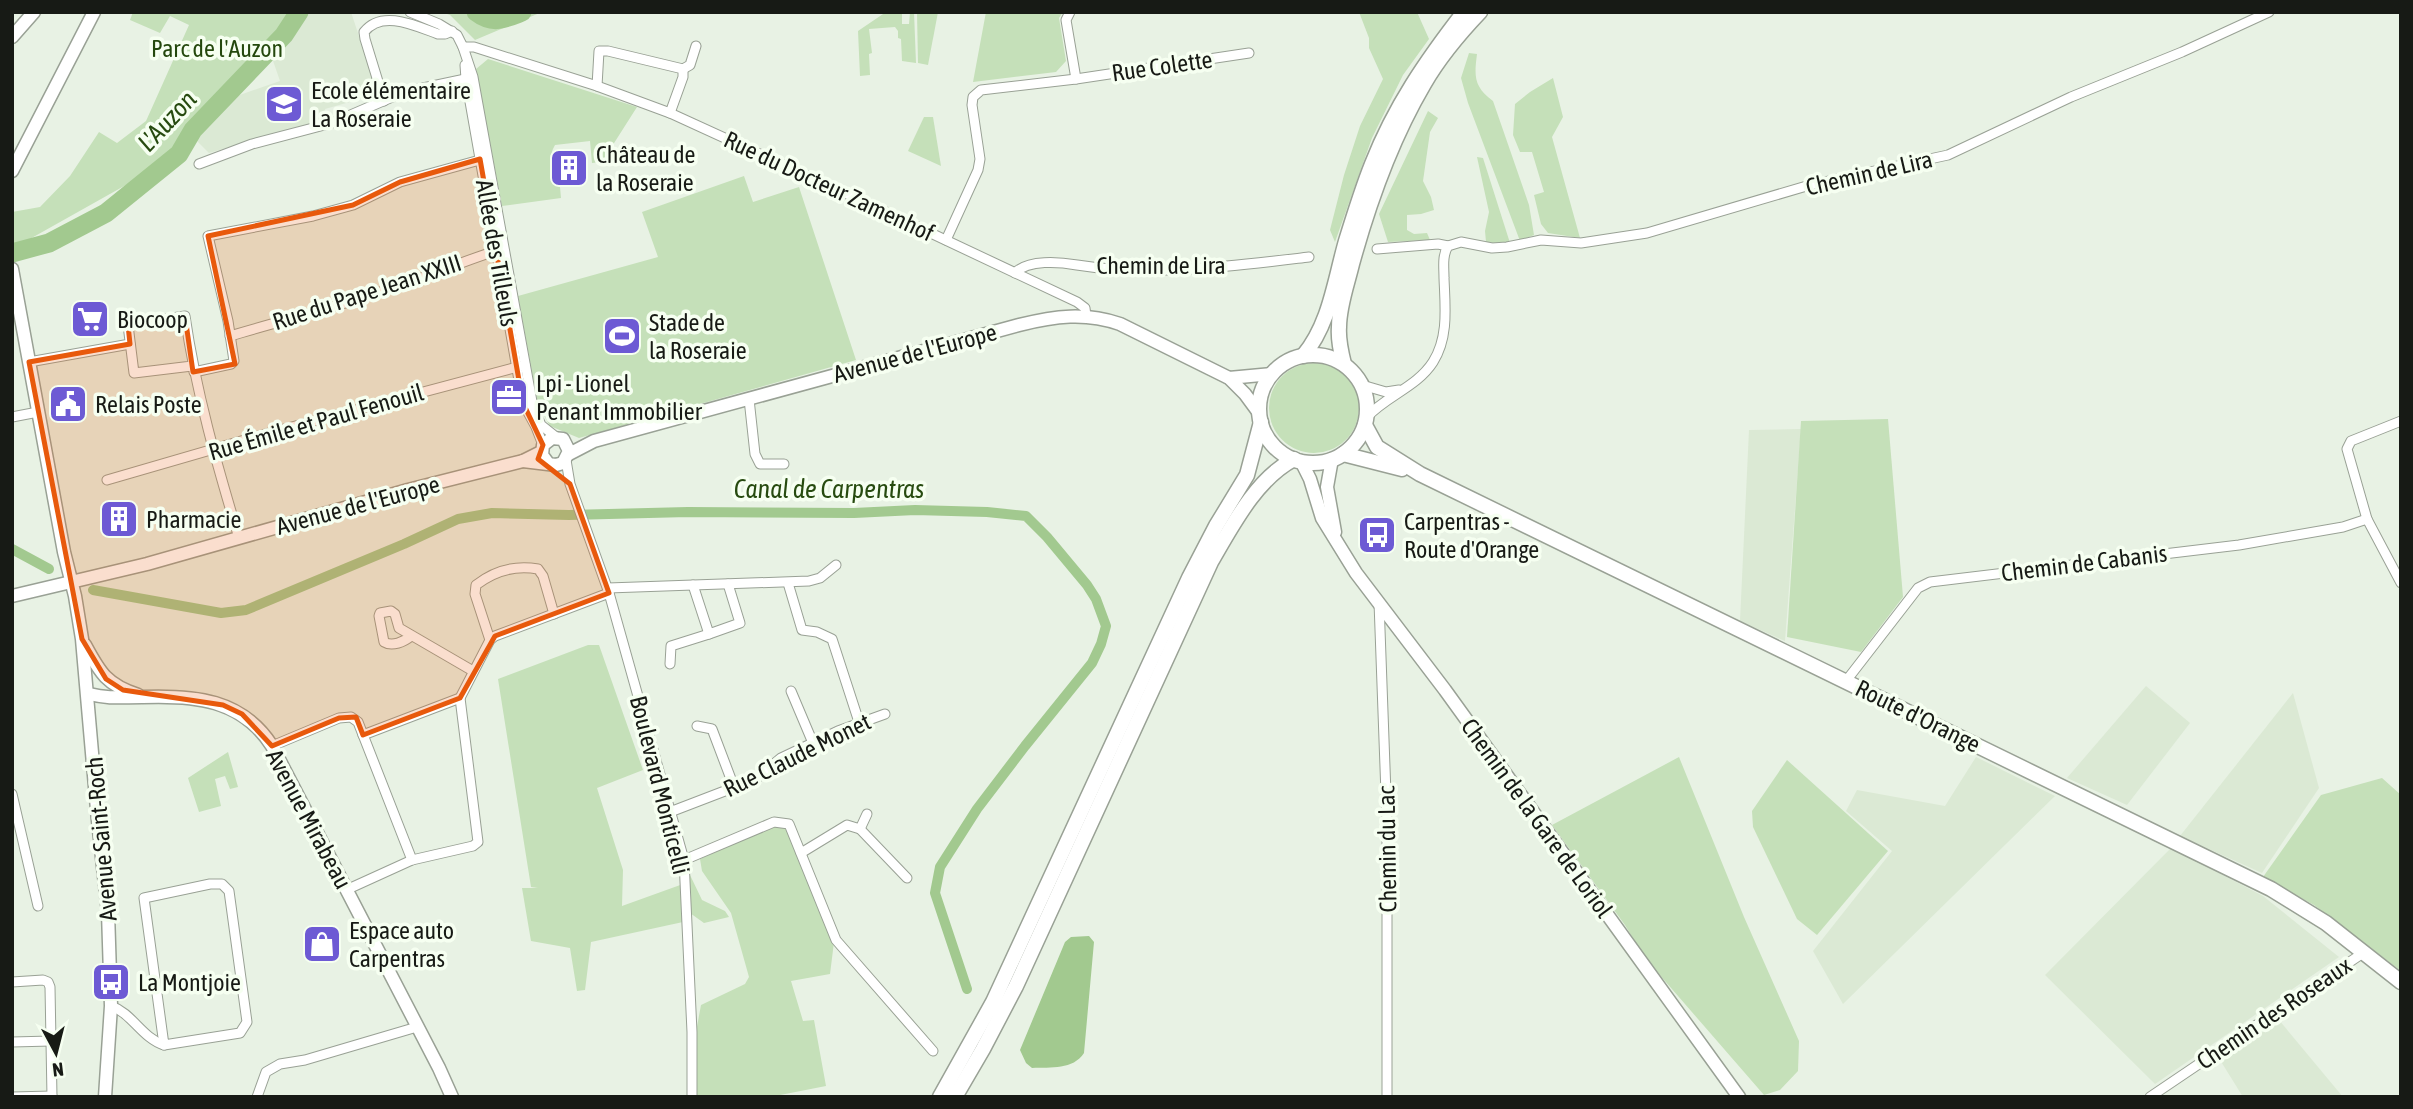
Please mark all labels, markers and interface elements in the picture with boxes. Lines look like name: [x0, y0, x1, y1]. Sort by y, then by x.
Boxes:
park label: Parc de l'Auzon: [151, 35, 283, 62]
street label: Rue Colette: [1110, 46, 1214, 86]
place label: Ecole élémentaire La Roseraie: [311, 77, 471, 132]
school or university icon: Ecole élémentaire La Roseraie: [263, 83, 305, 125]
water label: L'Auzon: [131, 84, 203, 158]
street label: Rue du Docteur Zamenhof: [720, 125, 939, 247]
place label: Château de la Roseraie: [596, 141, 695, 196]
street label: Chemin de Lira: [1803, 145, 1935, 201]
building icon: Château de la Roseraie: [548, 147, 590, 189]
street label: Allée des Tilleuls: [471, 177, 523, 329]
street label: Rue du Pape Jean XXIII: [269, 249, 465, 335]
street label: Chemin de Lira: [1096, 252, 1226, 279]
supermarket icon: Biocoop: [69, 298, 111, 340]
place label: Biocoop: [117, 306, 188, 333]
place label: Stade de la Roseraie: [649, 309, 747, 364]
sports icon: Stade de la Roseraie: [601, 315, 643, 357]
street label: Avenue de l'Europe: [830, 318, 1000, 388]
place label: Lpi - Lionel Penant Immobilier: [536, 370, 703, 425]
office icon: Lpi - Lionel Penant Immobilier: [488, 376, 530, 418]
street label: Rue Émile et Paul Fenouil: [205, 378, 427, 466]
public building icon: Relais Poste: [47, 383, 89, 425]
place label: Relais Poste: [95, 391, 202, 418]
street label: Avenue de l'Europe: [273, 470, 443, 540]
water label: Canal de Carpentras: [734, 474, 924, 504]
building icon: Pharmacie: [98, 498, 140, 540]
place label: Pharmacie: [146, 506, 241, 533]
place label: Carpentras - Route d'Orange: [1404, 508, 1539, 563]
bus stop icon: Carpentras - Route d'Orange: [1356, 514, 1398, 556]
street label: Chemin de Cabanis: [2000, 539, 2168, 587]
street label: Route d'Orange: [1851, 674, 1985, 758]
street label: Boulevard Monticelli: [625, 693, 695, 877]
street label: Rue Claude Monet: [719, 708, 875, 802]
street label: Chemin de la Gare de Loriol: [1456, 713, 1619, 923]
street label: Avenue Mirabeau: [261, 745, 357, 893]
street label: Avenue Saint-Roch: [80, 756, 122, 922]
street label: Chemin du Lac: [1372, 785, 1402, 913]
place label: Espace auto Carpentras: [349, 917, 454, 972]
shop icon: Espace auto Carpentras: [301, 923, 343, 965]
street label: Chemin des Roseaux: [2192, 951, 2356, 1075]
bus stop icon: La Montjoie: [90, 961, 132, 1003]
place label: La Montjoie: [138, 969, 241, 996]
north arrow: [21, 1018, 91, 1088]
text: N: [51, 1058, 65, 1081]

